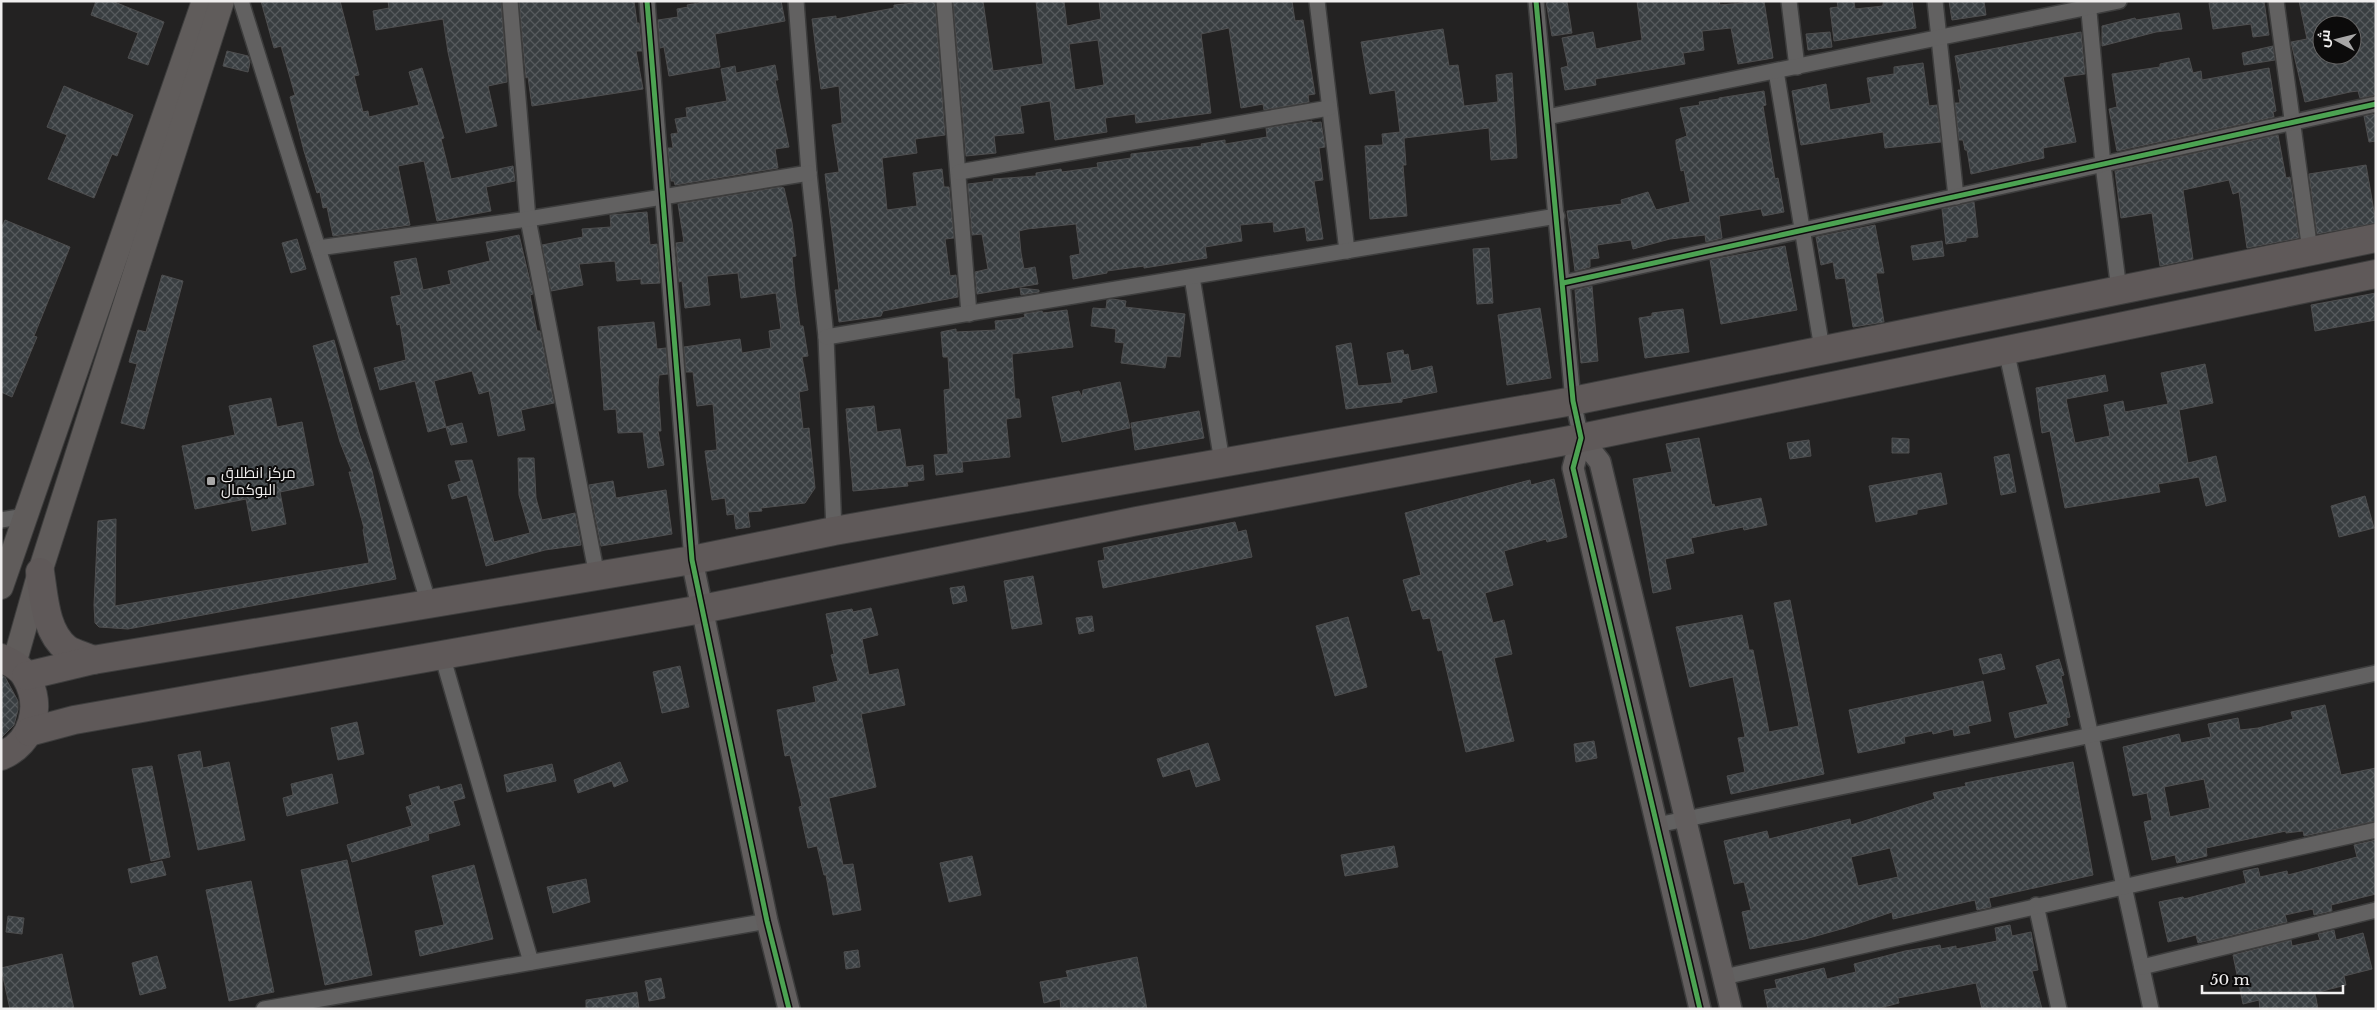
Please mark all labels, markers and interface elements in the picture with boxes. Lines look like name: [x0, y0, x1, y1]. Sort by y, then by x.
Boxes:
north arrow: [2312, 15, 2362, 65]
text: ش: [2314, 28, 2334, 48]
place label: مركز انطلاق البوكمال: [221, 463, 296, 499]
marker: مركز انطلاق البوكمال: [205, 475, 217, 487]
scale bar: [2202, 962, 2343, 994]
text: 50 m: [2210, 970, 2250, 989]

